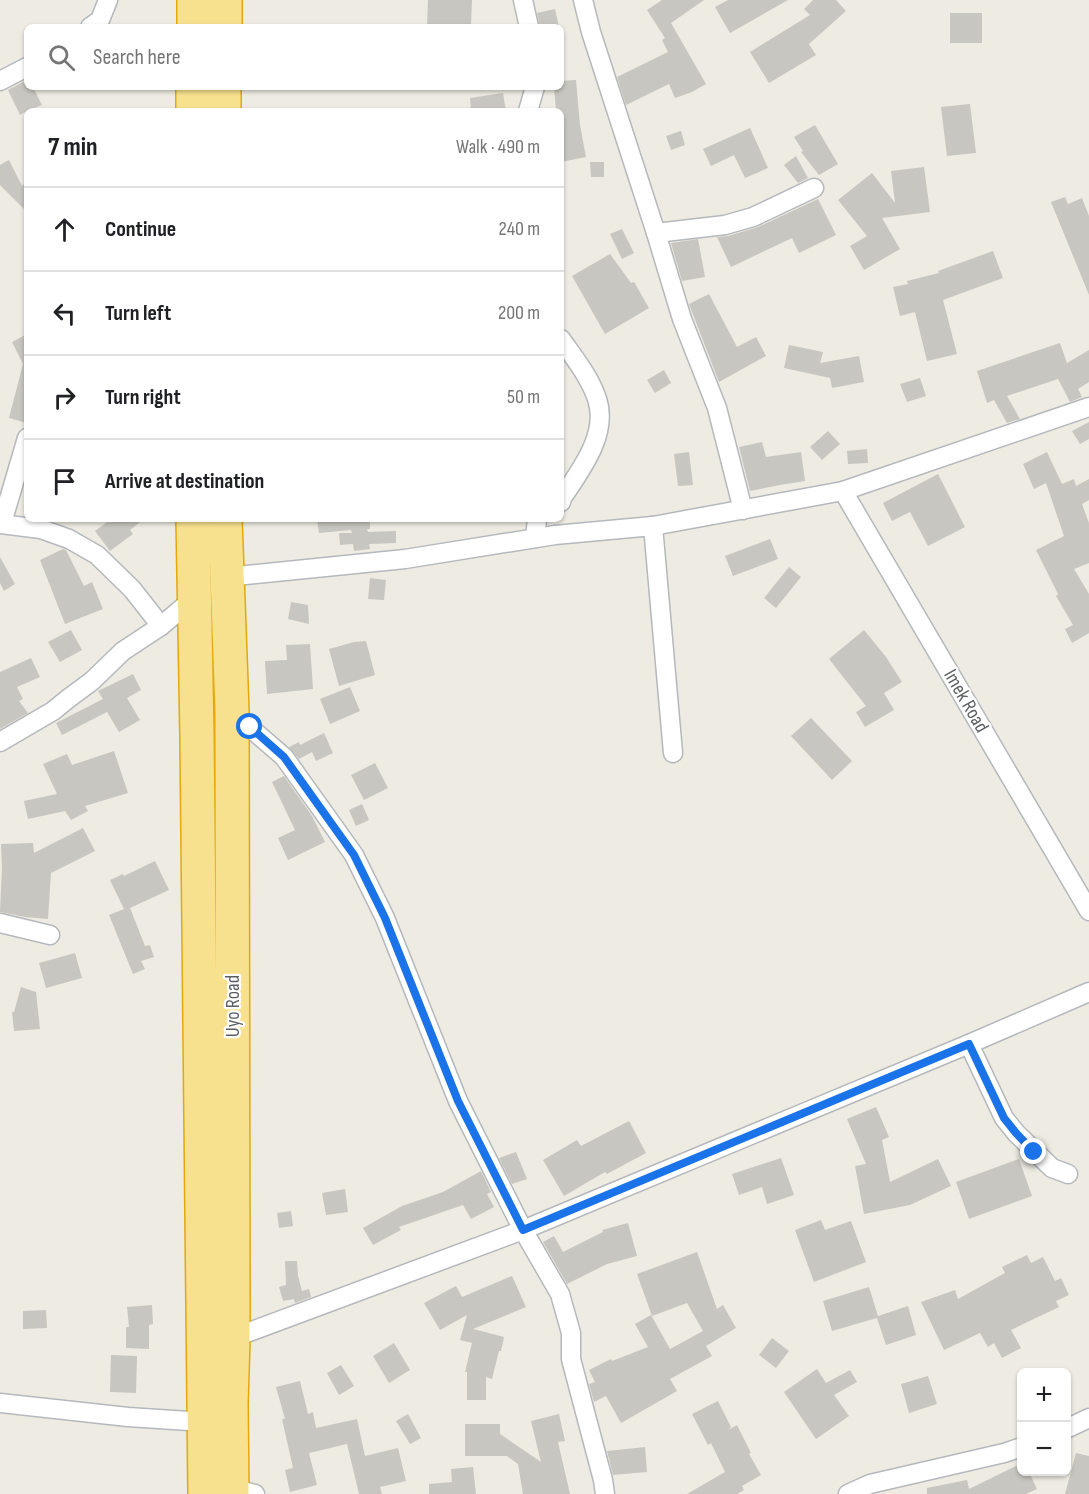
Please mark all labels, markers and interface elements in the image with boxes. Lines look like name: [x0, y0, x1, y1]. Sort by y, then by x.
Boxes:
search box: [24, 24, 564, 90]
icon: search: [45, 41, 78, 74]
text: Search here: [93, 44, 180, 71]
text: 7 min: [48, 132, 97, 163]
text: Walk · 490 m: [456, 135, 540, 159]
icon: ahead: [48, 213, 81, 246]
text: Continue: [105, 216, 176, 243]
text: 240 m: [499, 217, 540, 241]
icon: left: [48, 297, 81, 330]
text: Turn left: [105, 300, 171, 327]
text: 200 m: [498, 301, 540, 325]
icon: right: [48, 381, 81, 414]
text: Turn right: [105, 384, 181, 411]
text: 50 m: [507, 385, 540, 409]
icon: arrive: [48, 465, 81, 498]
text: Arrive at destination: [105, 468, 264, 495]
street label: Imek Road: [938, 665, 994, 737]
route start: [236, 713, 262, 739]
street label: Uyo Road: [221, 975, 245, 1037]
route end: [1020, 1138, 1046, 1164]
map controls: [1017, 1368, 1071, 1476]
button: +: [1017, 1368, 1071, 1422]
button: −: [1017, 1422, 1071, 1476]

